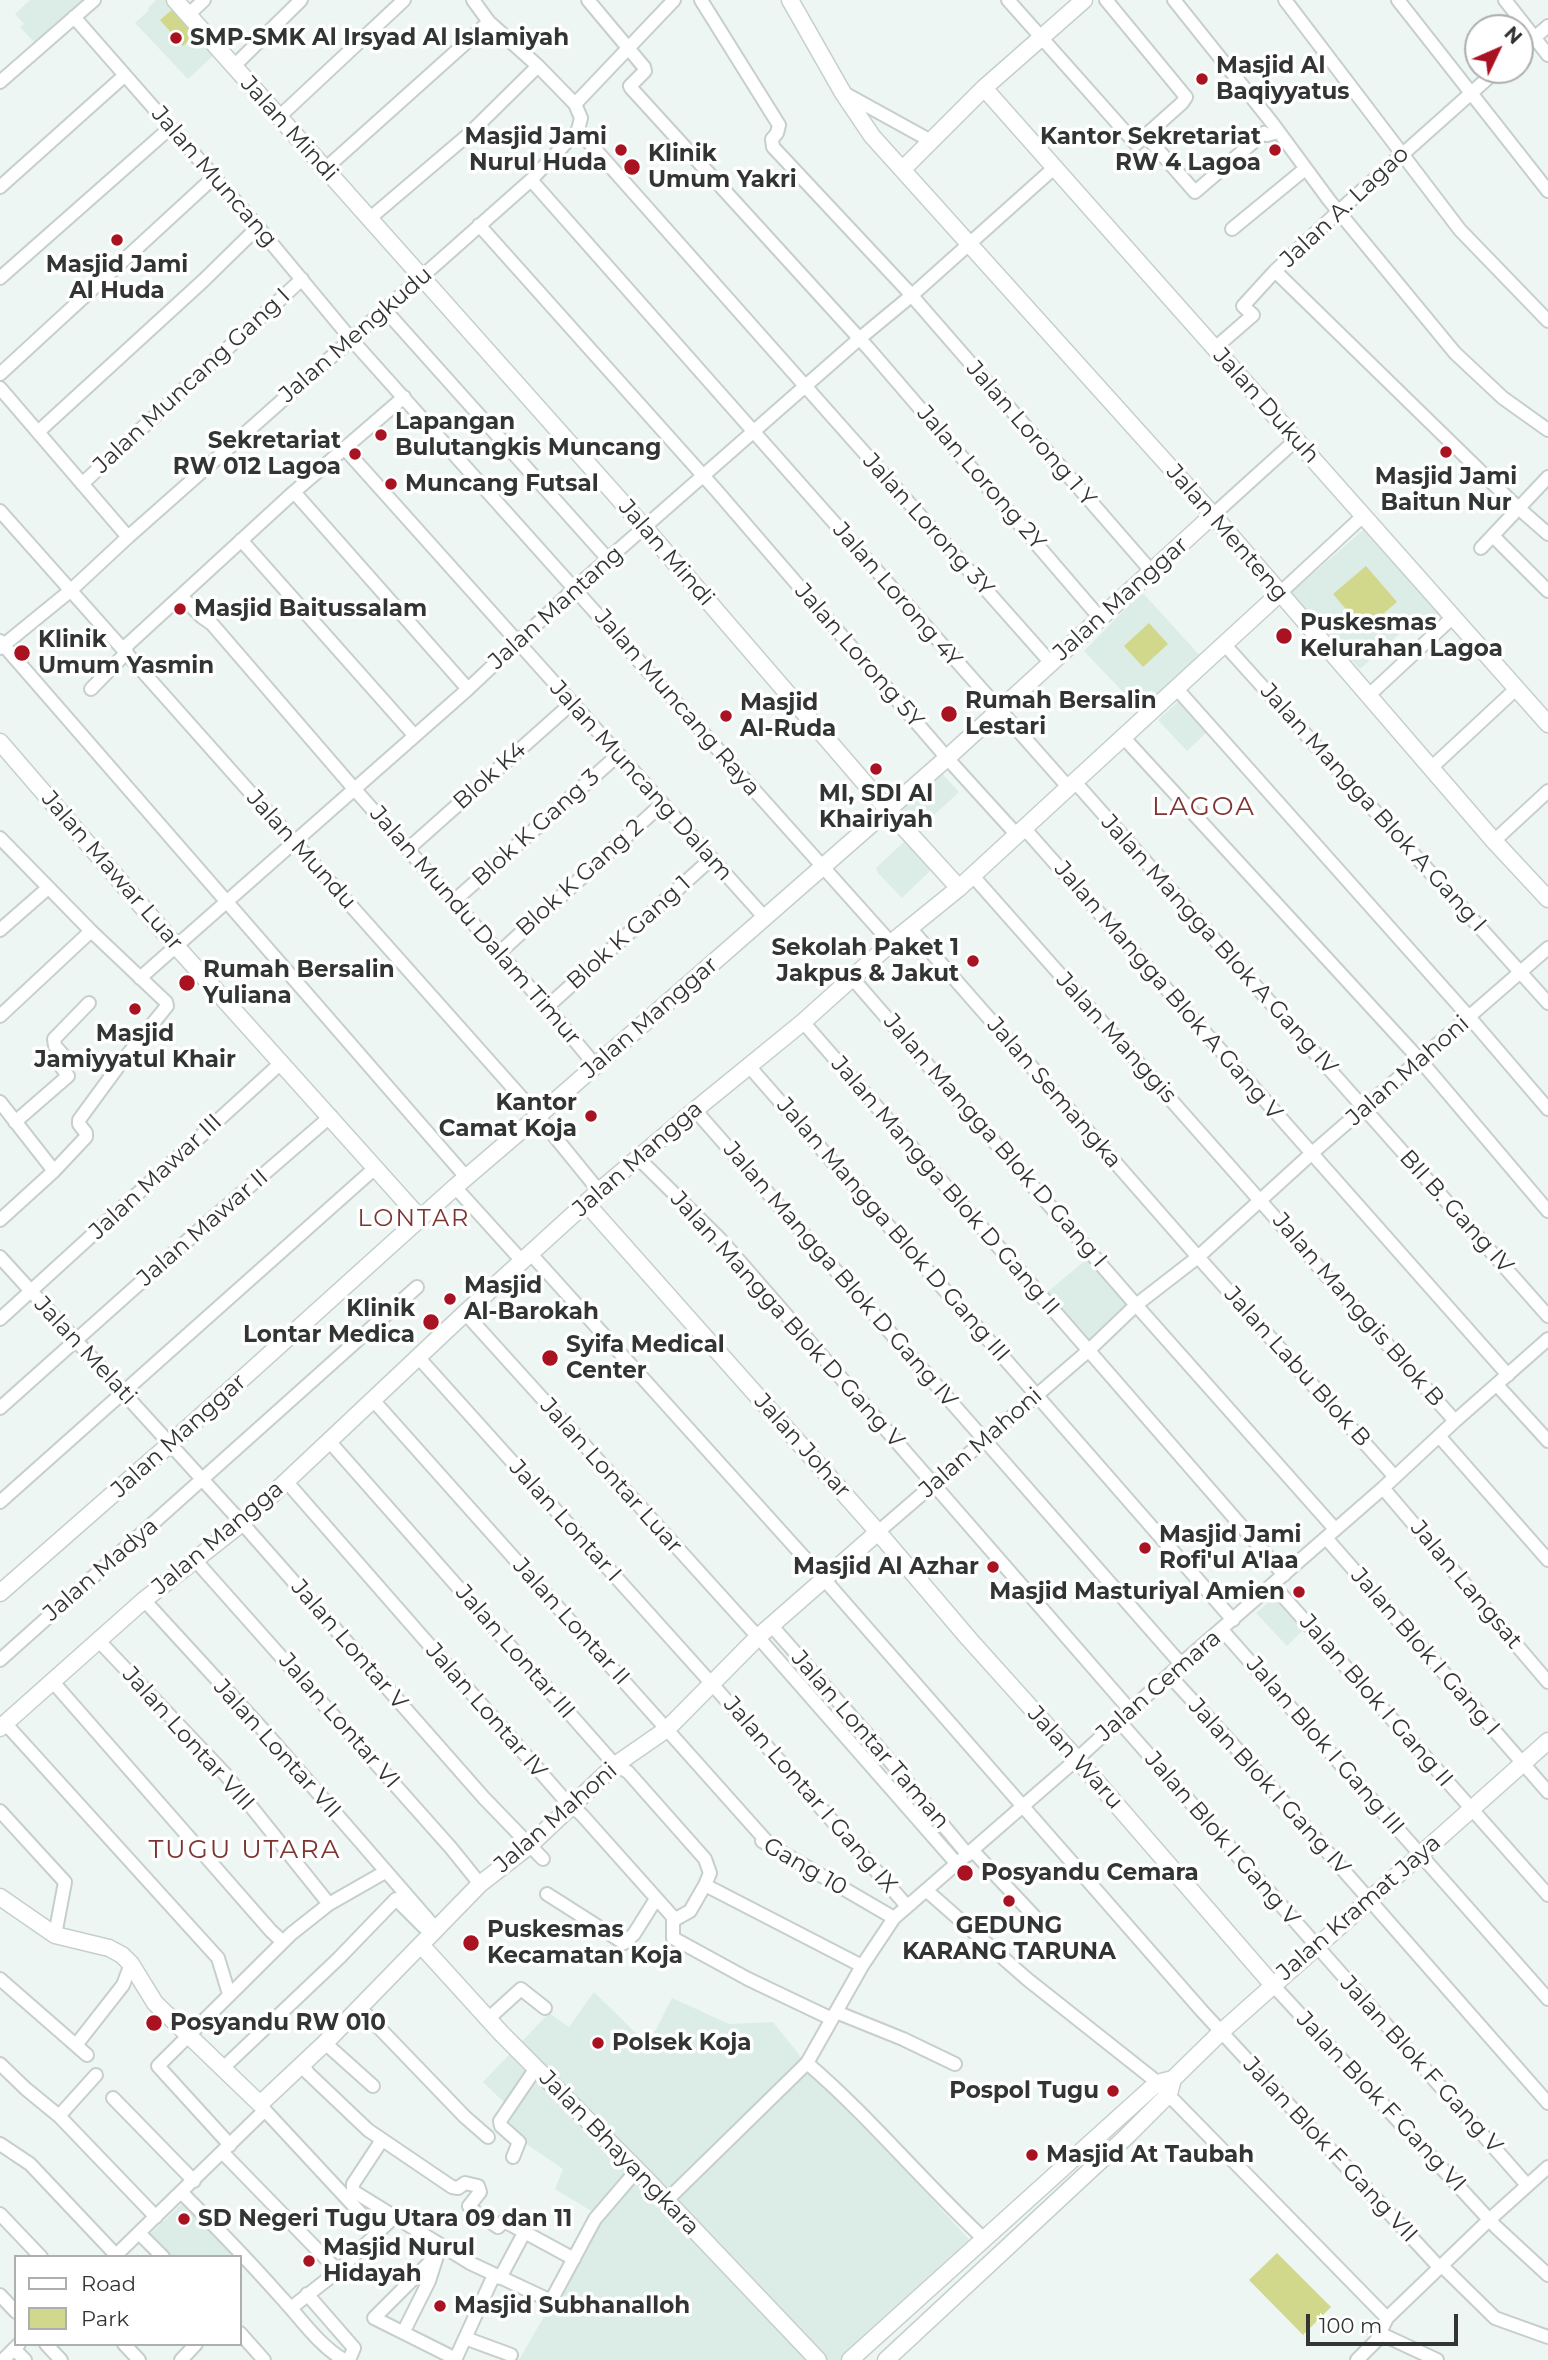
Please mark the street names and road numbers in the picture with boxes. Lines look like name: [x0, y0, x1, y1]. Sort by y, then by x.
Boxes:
street label: Jalan Mindi: [235, 71, 343, 187]
street label: Jalan Muncang: [145, 101, 283, 253]
street label: Jalan A. Lagao: [1275, 140, 1415, 274]
street label: Jalan Mengkudu: [274, 261, 438, 409]
street label: Jalan Muncang Gang I: [88, 283, 296, 479]
street label: Jalan Dukuh: [1207, 343, 1325, 469]
street label: Jalan Lorong 1 Y: [960, 356, 1102, 512]
street label: Jalan Lorong 2Y: [911, 400, 1051, 556]
street label: Jalan Lorong 3Y: [857, 448, 999, 602]
street label: Jalan Menteng: [1160, 459, 1294, 607]
street label: Jalan Mindi: [612, 494, 720, 612]
street label: Jalan Lorong 4Y: [827, 517, 967, 673]
street label: Jalan Manggar: [1048, 531, 1194, 667]
street label: Jalan Mantang: [483, 540, 629, 676]
street label: Jalan Lorong 5Y: [789, 578, 929, 734]
street label: Jalan Muncang Raya: [588, 604, 766, 802]
street label: Jalan Muncang Dalam: [544, 675, 738, 887]
street label: Jalan Mangga Blok A Gang I: [1254, 678, 1492, 938]
street label: Blok K4: [448, 736, 532, 816]
street label: Blok K Gang 3: [467, 764, 605, 892]
street label: Jalan Mundu: [240, 785, 362, 915]
street label: Jalan Mawar Luar: [35, 786, 189, 956]
street label: Jalan Mundu Dalam Timur: [364, 801, 586, 1051]
street label: Jalan Mangga Blok A Gang IV: [1095, 809, 1343, 1081]
street label: Blok K Gang 2: [511, 814, 649, 942]
street label: Jalan Mangga Blok A Gang V: [1048, 856, 1288, 1126]
street label: Blok K Gang 1: [561, 870, 697, 996]
street label: Jalan Manggar: [576, 951, 724, 1085]
street label: Jalan Manggis: [1050, 967, 1182, 1109]
street label: Jalan Mangga Blok D Gang I: [877, 1009, 1113, 1273]
street label: Jalan Mahoni: [1341, 1010, 1475, 1132]
street label: Jalan Semangka: [981, 1012, 1127, 1174]
street label: Jalan Mangga Blok D Gang II: [825, 1051, 1065, 1321]
street label: Jalan Mangga Blok D Gang III: [771, 1092, 1015, 1368]
street label: Jalan Mangga: [568, 1095, 708, 1223]
street label: Jalan Mawar III: [84, 1109, 228, 1245]
street label: Jalan Mangga Blok D Gang IV: [717, 1137, 963, 1413]
street label: BII B. Gang IV: [1393, 1144, 1519, 1280]
street label: Jalan Mawar II: [132, 1164, 274, 1292]
street label: Jalan Mangga Blok D Gang V: [664, 1186, 910, 1454]
street label: Jalan Manggis Blok B: [1266, 1208, 1450, 1412]
street label: Jalan Labu Blok B: [1218, 1281, 1376, 1453]
street label: Jalan Melati: [28, 1291, 142, 1411]
street label: Jalan Manggar: [106, 1368, 252, 1504]
street label: Jalan Mahoni: [914, 1382, 1048, 1504]
street label: Jalan Johar: [748, 1388, 856, 1504]
street label: Jalan Lontar Luar: [534, 1393, 688, 1559]
street label: Jalan Lontar I: [503, 1454, 627, 1588]
street label: Jalan Mangga: [147, 1475, 289, 1601]
street label: Jalan Madya: [38, 1513, 164, 1627]
street label: Jalan Langsat: [1404, 1515, 1528, 1655]
street label: Jalan Lontar II: [507, 1553, 635, 1691]
street label: Jalan Blok I Gang I: [1345, 1563, 1505, 1741]
street label: Jalan Lontar V: [285, 1574, 413, 1716]
street label: Jalan Lontar III: [449, 1579, 581, 1725]
street label: Jalan Blok I Gang II: [1294, 1609, 1458, 1793]
street label: Jalan Cemara: [1091, 1624, 1227, 1748]
street label: Jalan Lontar IV: [420, 1638, 552, 1784]
street label: Jalan Lontar Taman: [785, 1645, 955, 1835]
street label: Jalan Lontar VI: [273, 1648, 405, 1794]
street label: Jalan Blok I Gang III: [1240, 1651, 1410, 1841]
street label: Jalan Lontar VIII: [116, 1661, 260, 1817]
street label: Jalan Lontar VII: [208, 1674, 346, 1824]
street label: Jalan Lontar I Gang IX: [717, 1691, 903, 1899]
street label: Jalan Blok I Gang IV: [1182, 1693, 1356, 1881]
street label: Jalan Waru: [1022, 1701, 1128, 1815]
street label: Jalan Blok I Gang V: [1139, 1746, 1305, 1932]
street label: Jalan Mahoni: [489, 1757, 623, 1879]
street label: Jalan Kramat Jaya: [1271, 1829, 1447, 1987]
street label: Gang 10: [758, 1832, 852, 1902]
street label: Jalan Blok F Gang V: [1334, 1971, 1508, 2159]
street label: Jalan Blok F Gang VI: [1290, 2006, 1472, 2198]
street label: Jalan Blok F Gang VII: [1237, 2052, 1423, 2248]
street label: Jalan Bhayangkara: [533, 2065, 705, 2241]

